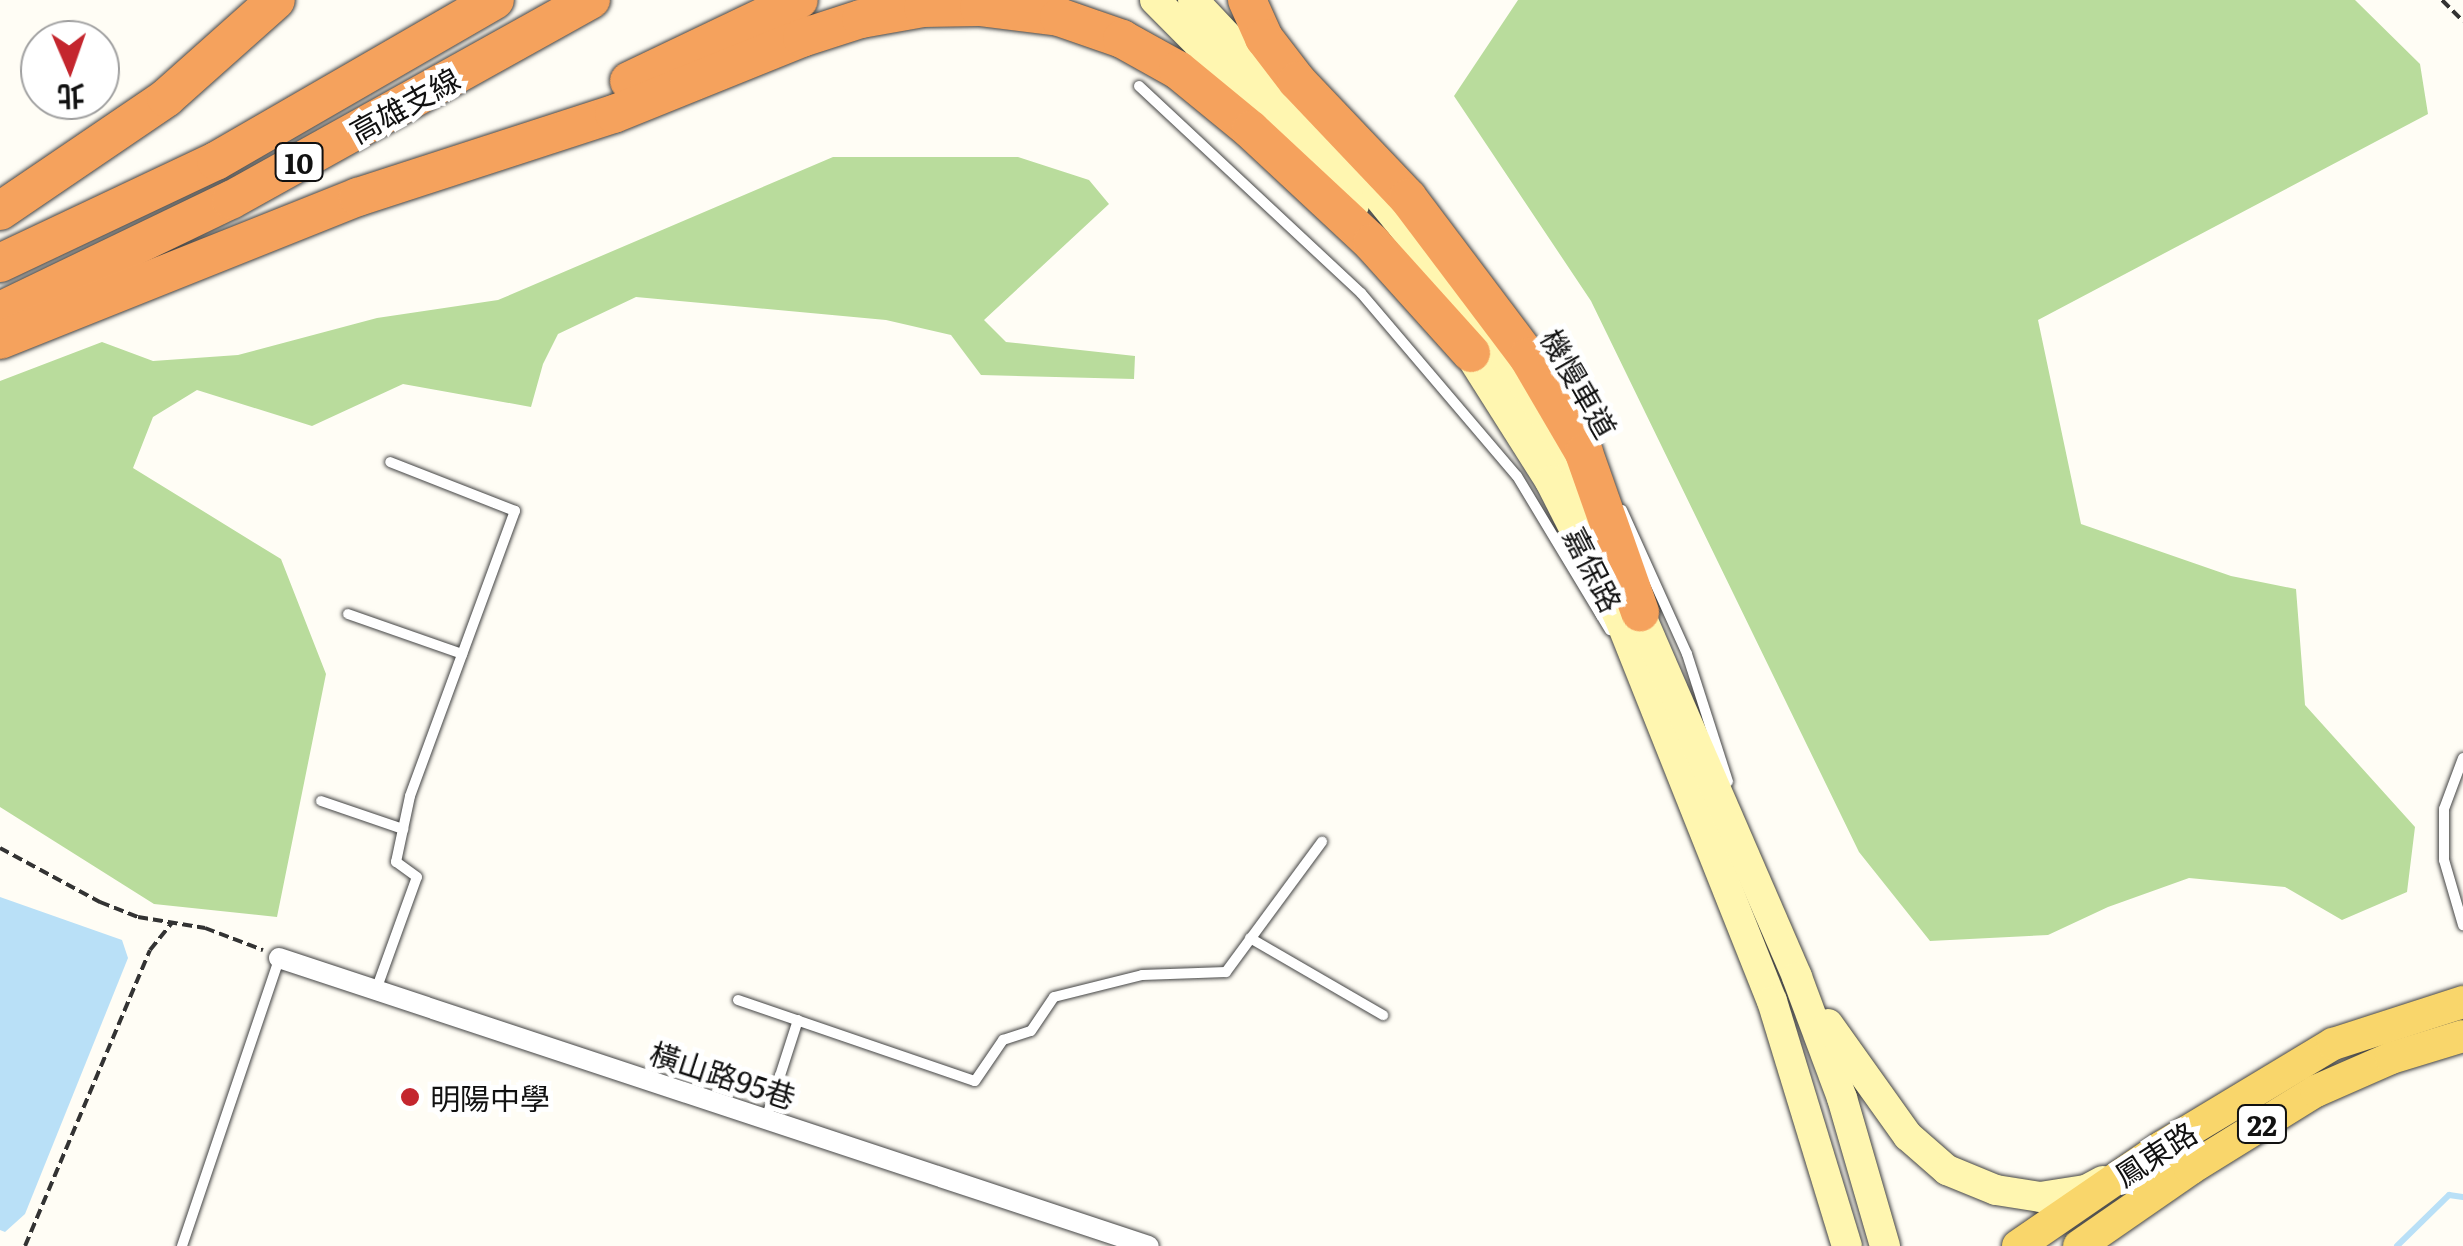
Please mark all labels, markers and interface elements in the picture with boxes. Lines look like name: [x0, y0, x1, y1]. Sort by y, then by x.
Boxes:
north arrow: [20, 20, 120, 120]
street label: 高雄支線: [343, 59, 465, 149]
text: 北: [56, 77, 86, 119]
road number: 10: [274, 139, 324, 185]
street label: 機慢車道: [1534, 322, 1626, 444]
street label: 嘉保路: [1558, 521, 1630, 617]
street label: 橫山路95巷: [646, 1034, 800, 1114]
place label: 明陽中學: [430, 1079, 550, 1115]
marker: 明陽中學: [399, 1086, 421, 1108]
road number: 22: [2234, 1101, 2290, 1147]
street label: 鳳東路: [2107, 1113, 2203, 1193]

